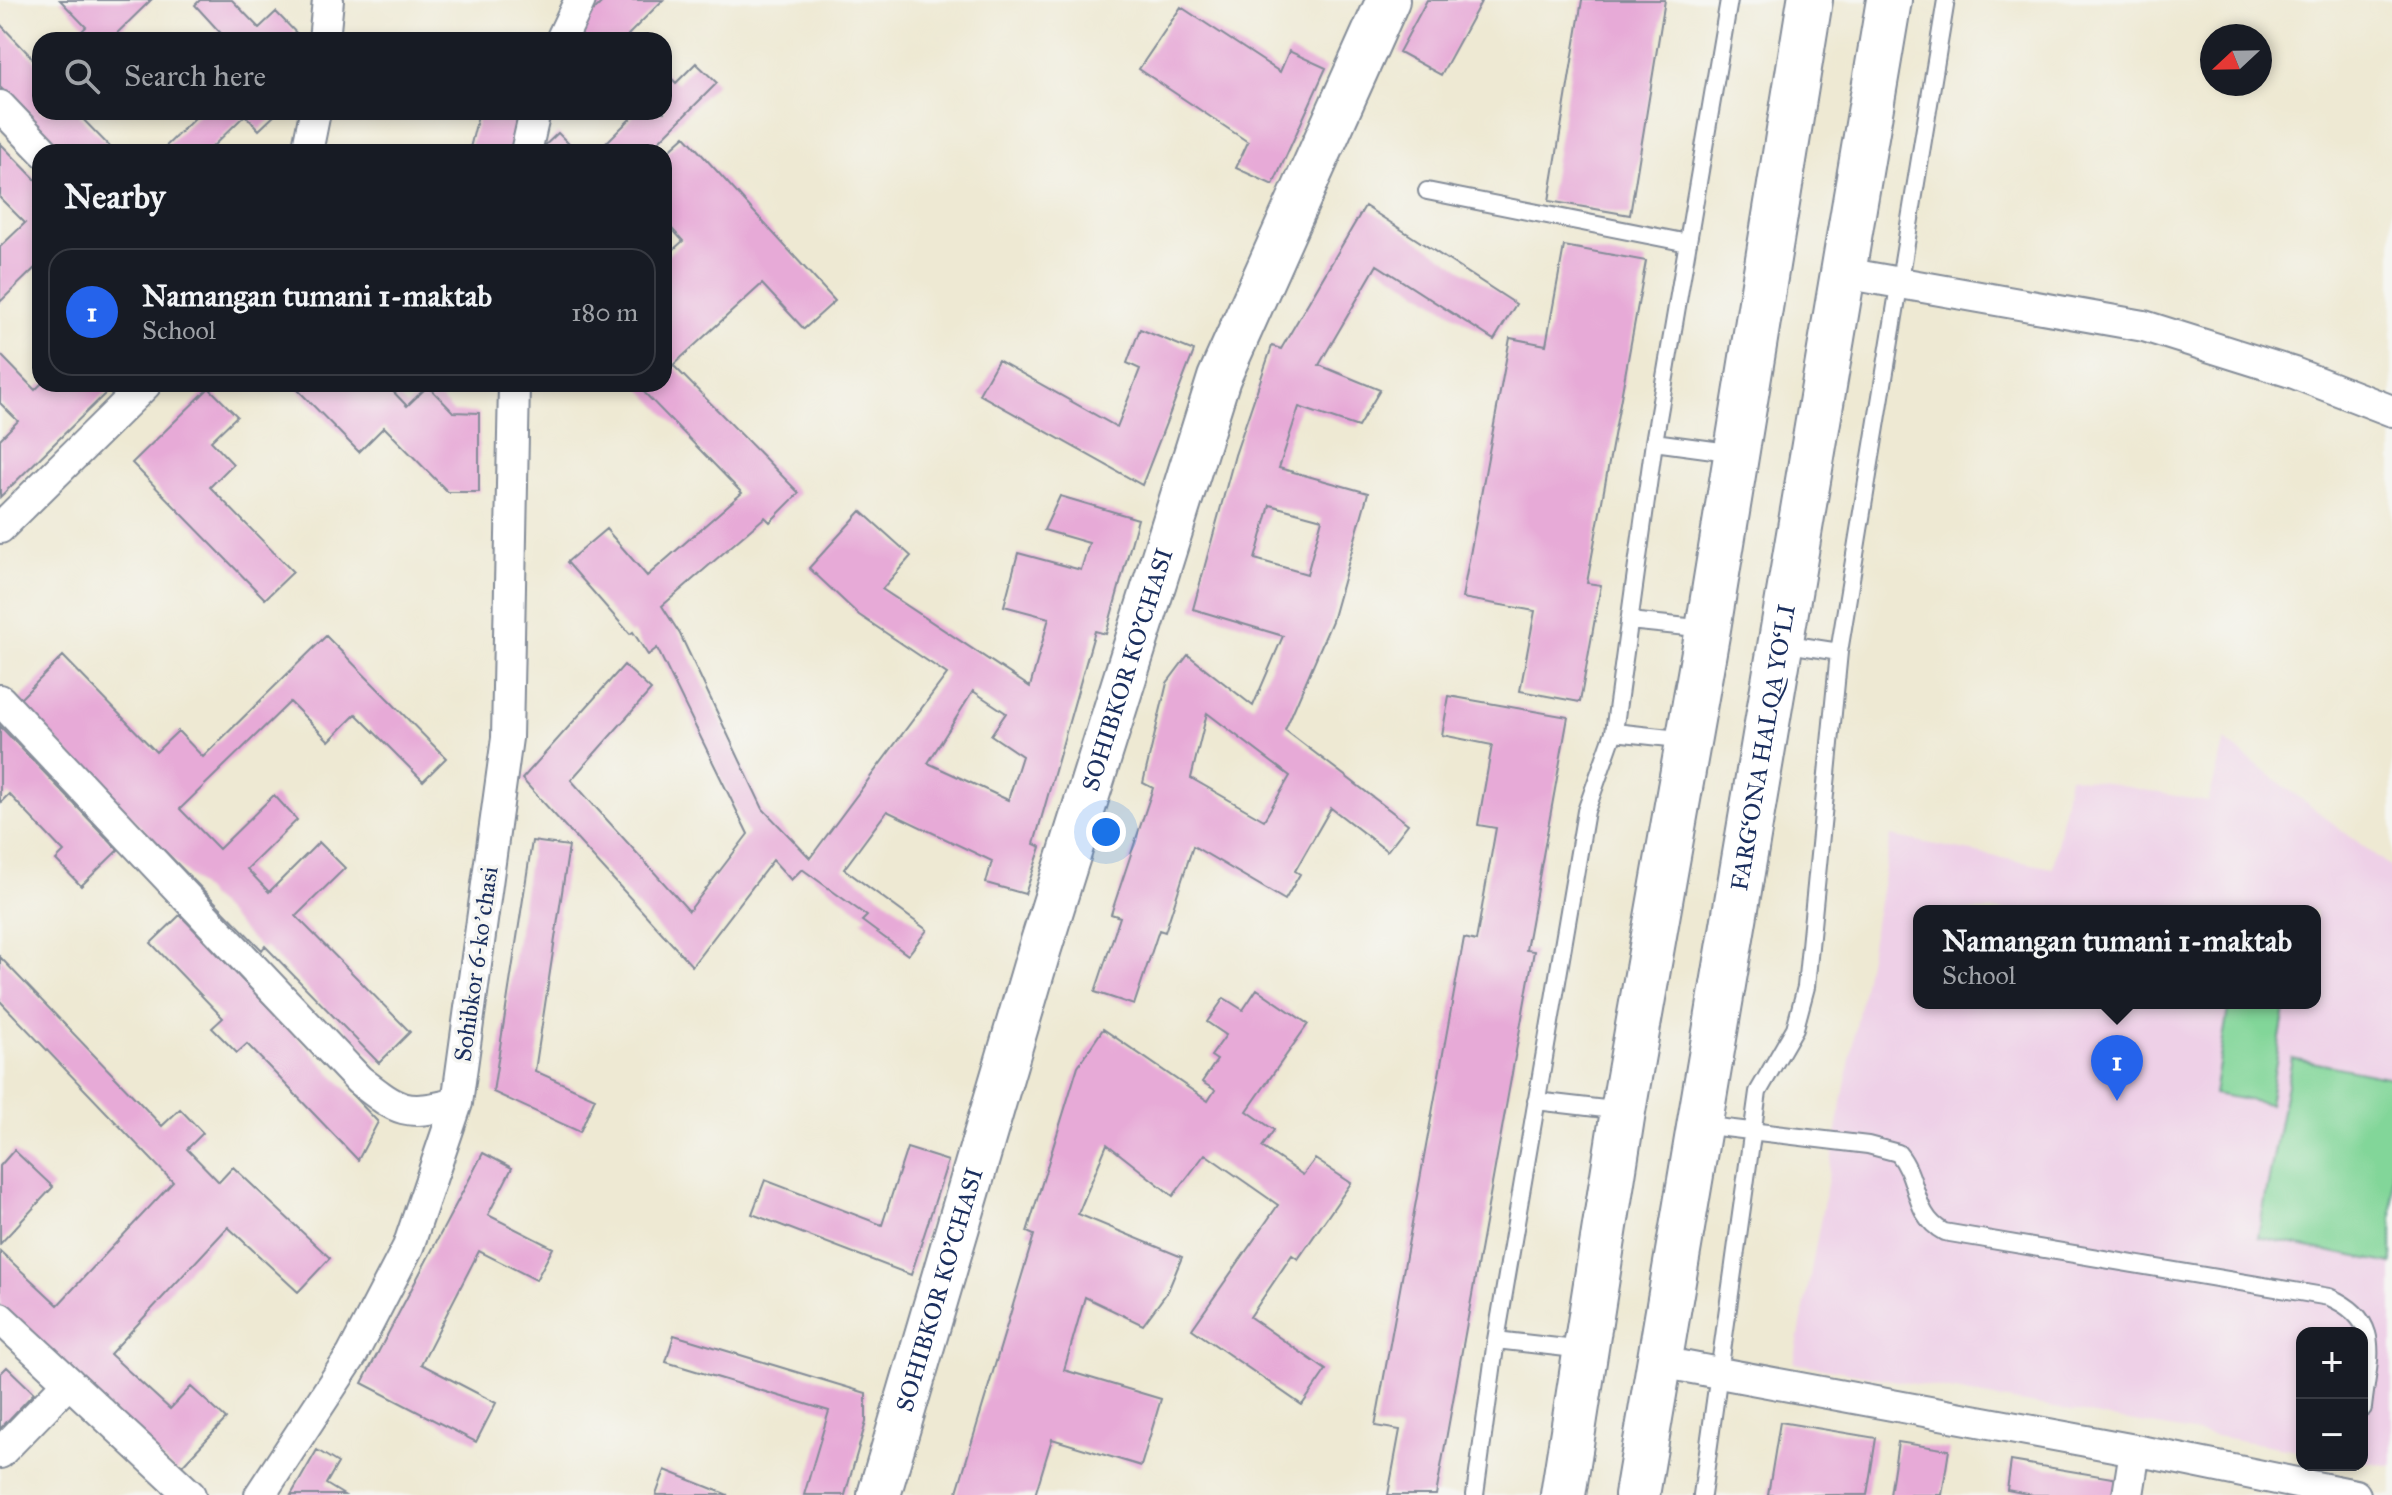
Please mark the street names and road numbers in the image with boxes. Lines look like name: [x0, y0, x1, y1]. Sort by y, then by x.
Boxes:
street label: SOHIBKOR KO'CHASI: [1075, 544, 1180, 795]
street label: FARG‘ONA HALQA YO‘LI: [1724, 602, 1802, 893]
street label: Sohibkor 6-koʼchasi: [447, 864, 505, 1064]
street label: SOHIBKOR KO'CHASI: [889, 1164, 990, 1415]

